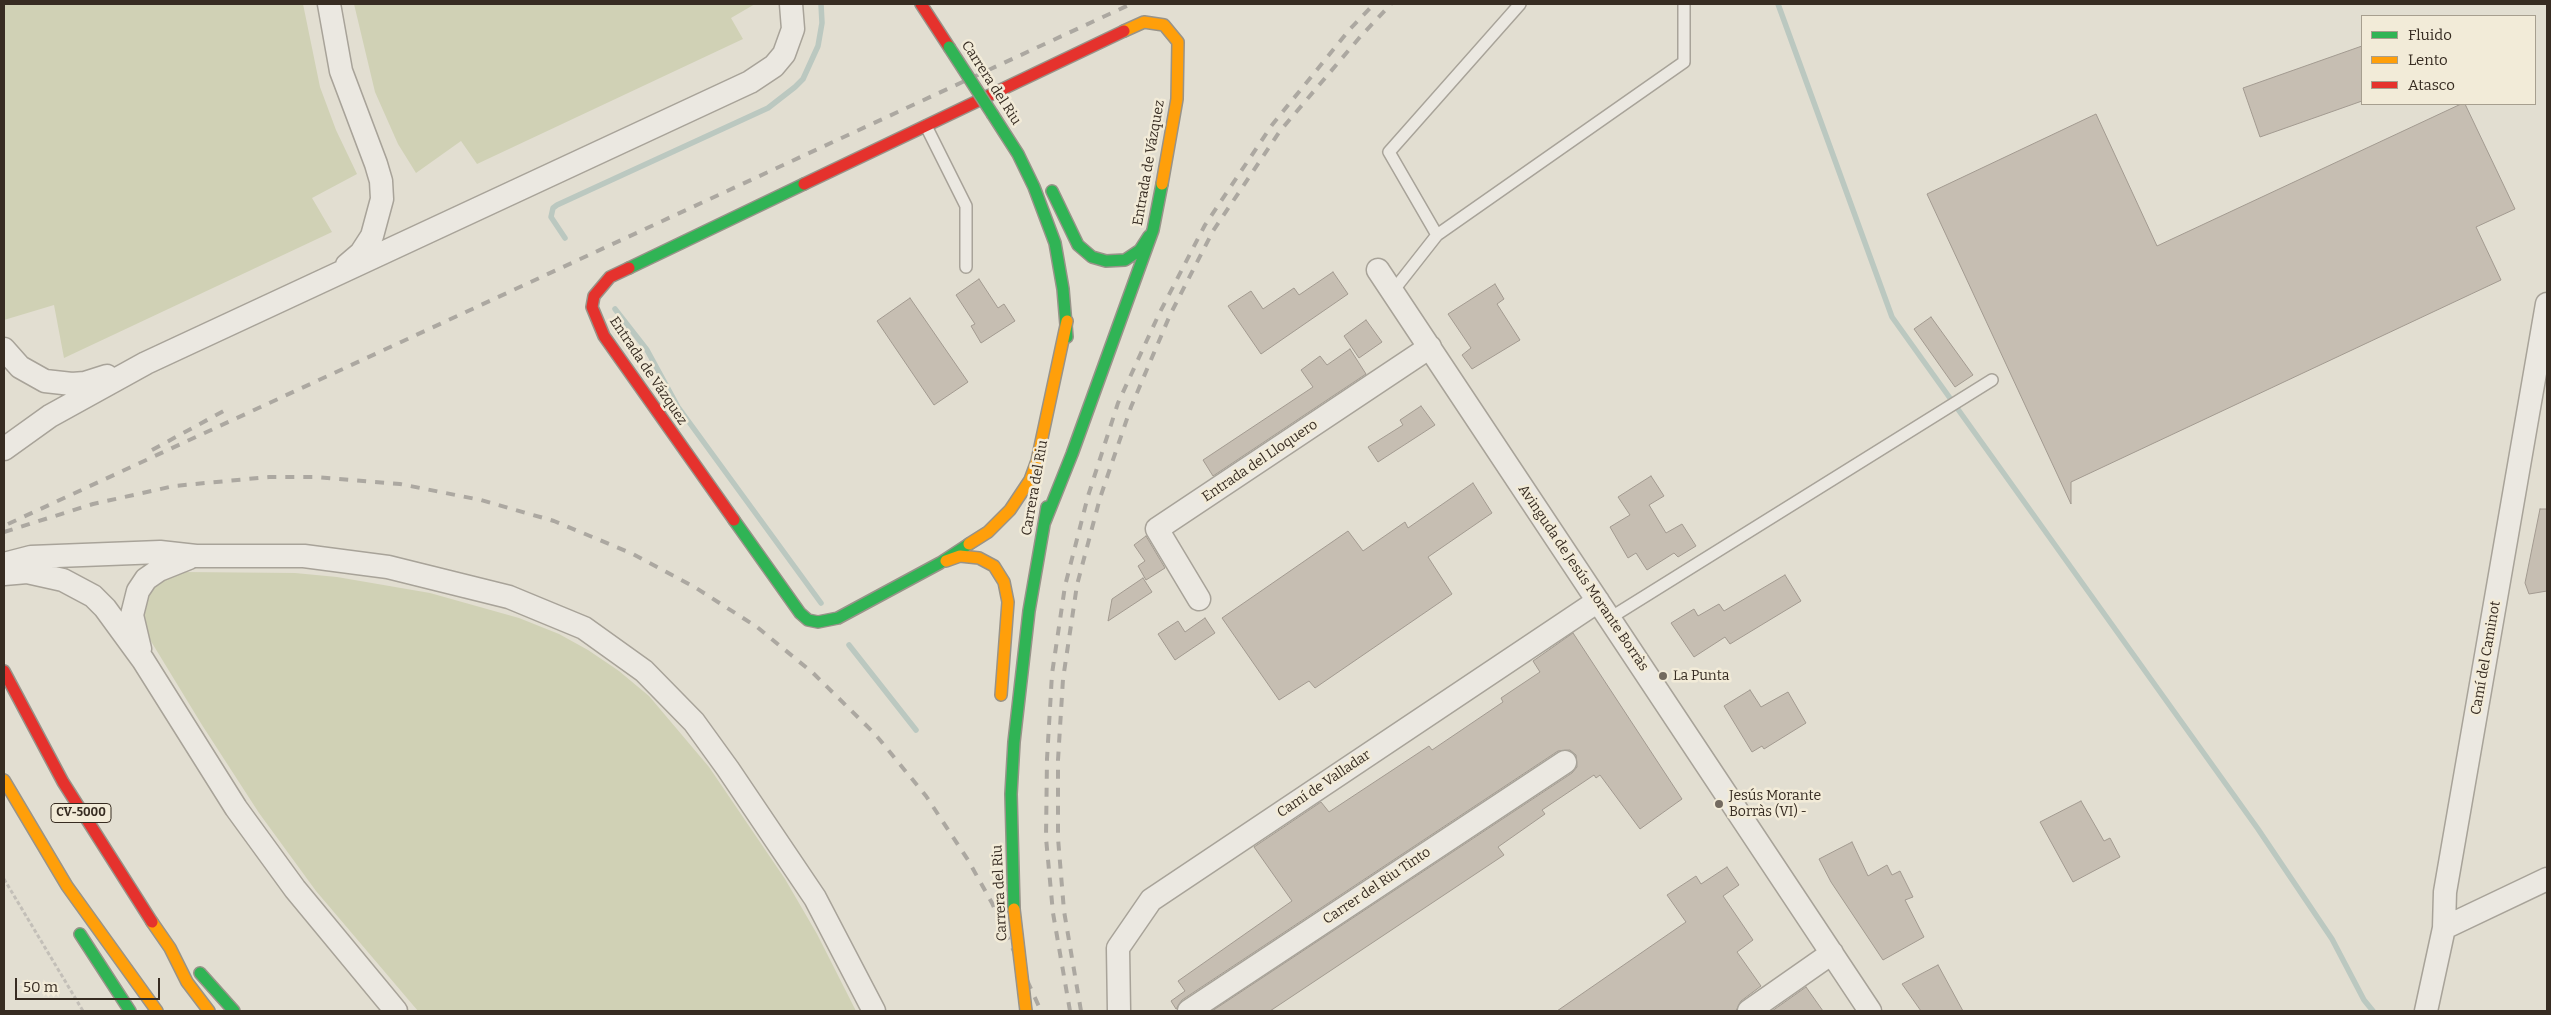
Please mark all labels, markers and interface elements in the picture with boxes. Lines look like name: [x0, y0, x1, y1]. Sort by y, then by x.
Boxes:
legend: [2361, 15, 2536, 105]
text: Fluido: [2408, 26, 2452, 44]
street label: Carrera del Riu: [958, 38, 1024, 128]
text: Lento: [2408, 51, 2448, 69]
text: Atasco: [2408, 76, 2455, 94]
street label: Entrada de Vázquez: [1130, 99, 1168, 227]
street label: Entrada de Vázquez: [605, 314, 691, 428]
street label: Entrada del Lloquero: [1199, 416, 1321, 506]
street label: Carrera del Riu: [1018, 439, 1052, 537]
street label: Avinguda de Jesús Morante Borràs: [1514, 482, 1652, 674]
street label: Camí del Caminot: [2468, 600, 2504, 716]
place label: La Punta: [1673, 668, 1729, 684]
marker: La Punta: [1657, 670, 1669, 682]
street label: Camí de Valladar: [1274, 747, 1374, 821]
place label: Jesús Morante Borràs (VI) -: [1729, 788, 1821, 820]
marker: Jesús Morante Borràs (VI) -: [1713, 798, 1725, 810]
road number: CV-5000: [51, 804, 111, 822]
street label: Carrera del Riu: [989, 844, 1011, 942]
street label: Carrer del Riu Tinto: [1320, 844, 1434, 928]
scale bar: [18, 968, 162, 1000]
text: 50 m: [23, 978, 58, 996]

